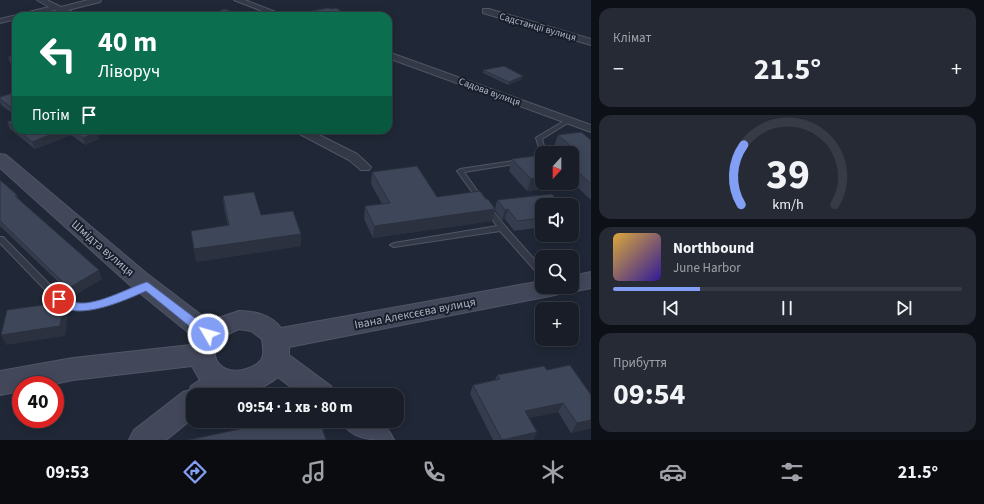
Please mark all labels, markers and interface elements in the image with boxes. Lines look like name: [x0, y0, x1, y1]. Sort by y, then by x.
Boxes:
street label: Садстанції вулиця: [498, 9, 578, 45]
text: 40 m: [98, 22, 157, 62]
icon: left: [32, 28, 84, 80]
text: Клімат: [613, 29, 651, 47]
text: 21.5°: [754, 48, 821, 91]
text: −: [613, 53, 624, 85]
text: +: [951, 53, 962, 85]
text: Ліворуч: [98, 59, 160, 84]
street label: Садова вулиця: [457, 74, 523, 110]
icon: arrive: [78, 104, 100, 126]
text: Потім: [32, 105, 70, 126]
text: 39: [766, 144, 809, 204]
north arrow: [535, 146, 579, 190]
map controls: [535, 146, 579, 346]
text: km/h: [772, 193, 803, 214]
button: sound: [535, 198, 579, 242]
street label: Шмідта вулиця: [67, 216, 138, 281]
text: Northbound: [673, 238, 754, 259]
button: search: [535, 250, 579, 294]
text: June Harbor: [673, 259, 741, 277]
pin: [42, 282, 76, 316]
icon: arrive: [48, 288, 70, 310]
street label: Івана Алексєєва вулиця: [353, 293, 477, 334]
icon: previous: [660, 297, 682, 319]
icon: pause: [776, 297, 798, 319]
icon: next: [893, 297, 915, 319]
button: +: [535, 302, 579, 346]
position arrow: [187, 313, 229, 355]
text: Прибуття: [613, 354, 667, 372]
text: 09:54: [613, 373, 685, 416]
speed limit sign: 40: [12, 376, 64, 428]
text: 09:54 · 1 хв · 80 m: [237, 397, 353, 418]
icon: directions: [181, 458, 209, 486]
icon: music: [300, 458, 328, 486]
icon: phone: [420, 458, 448, 486]
icon: climate: [539, 458, 567, 486]
icon: car: [659, 458, 687, 486]
icon: filters: [778, 458, 806, 486]
text: 09:53: [46, 460, 89, 485]
text: 21.5°: [898, 460, 938, 485]

